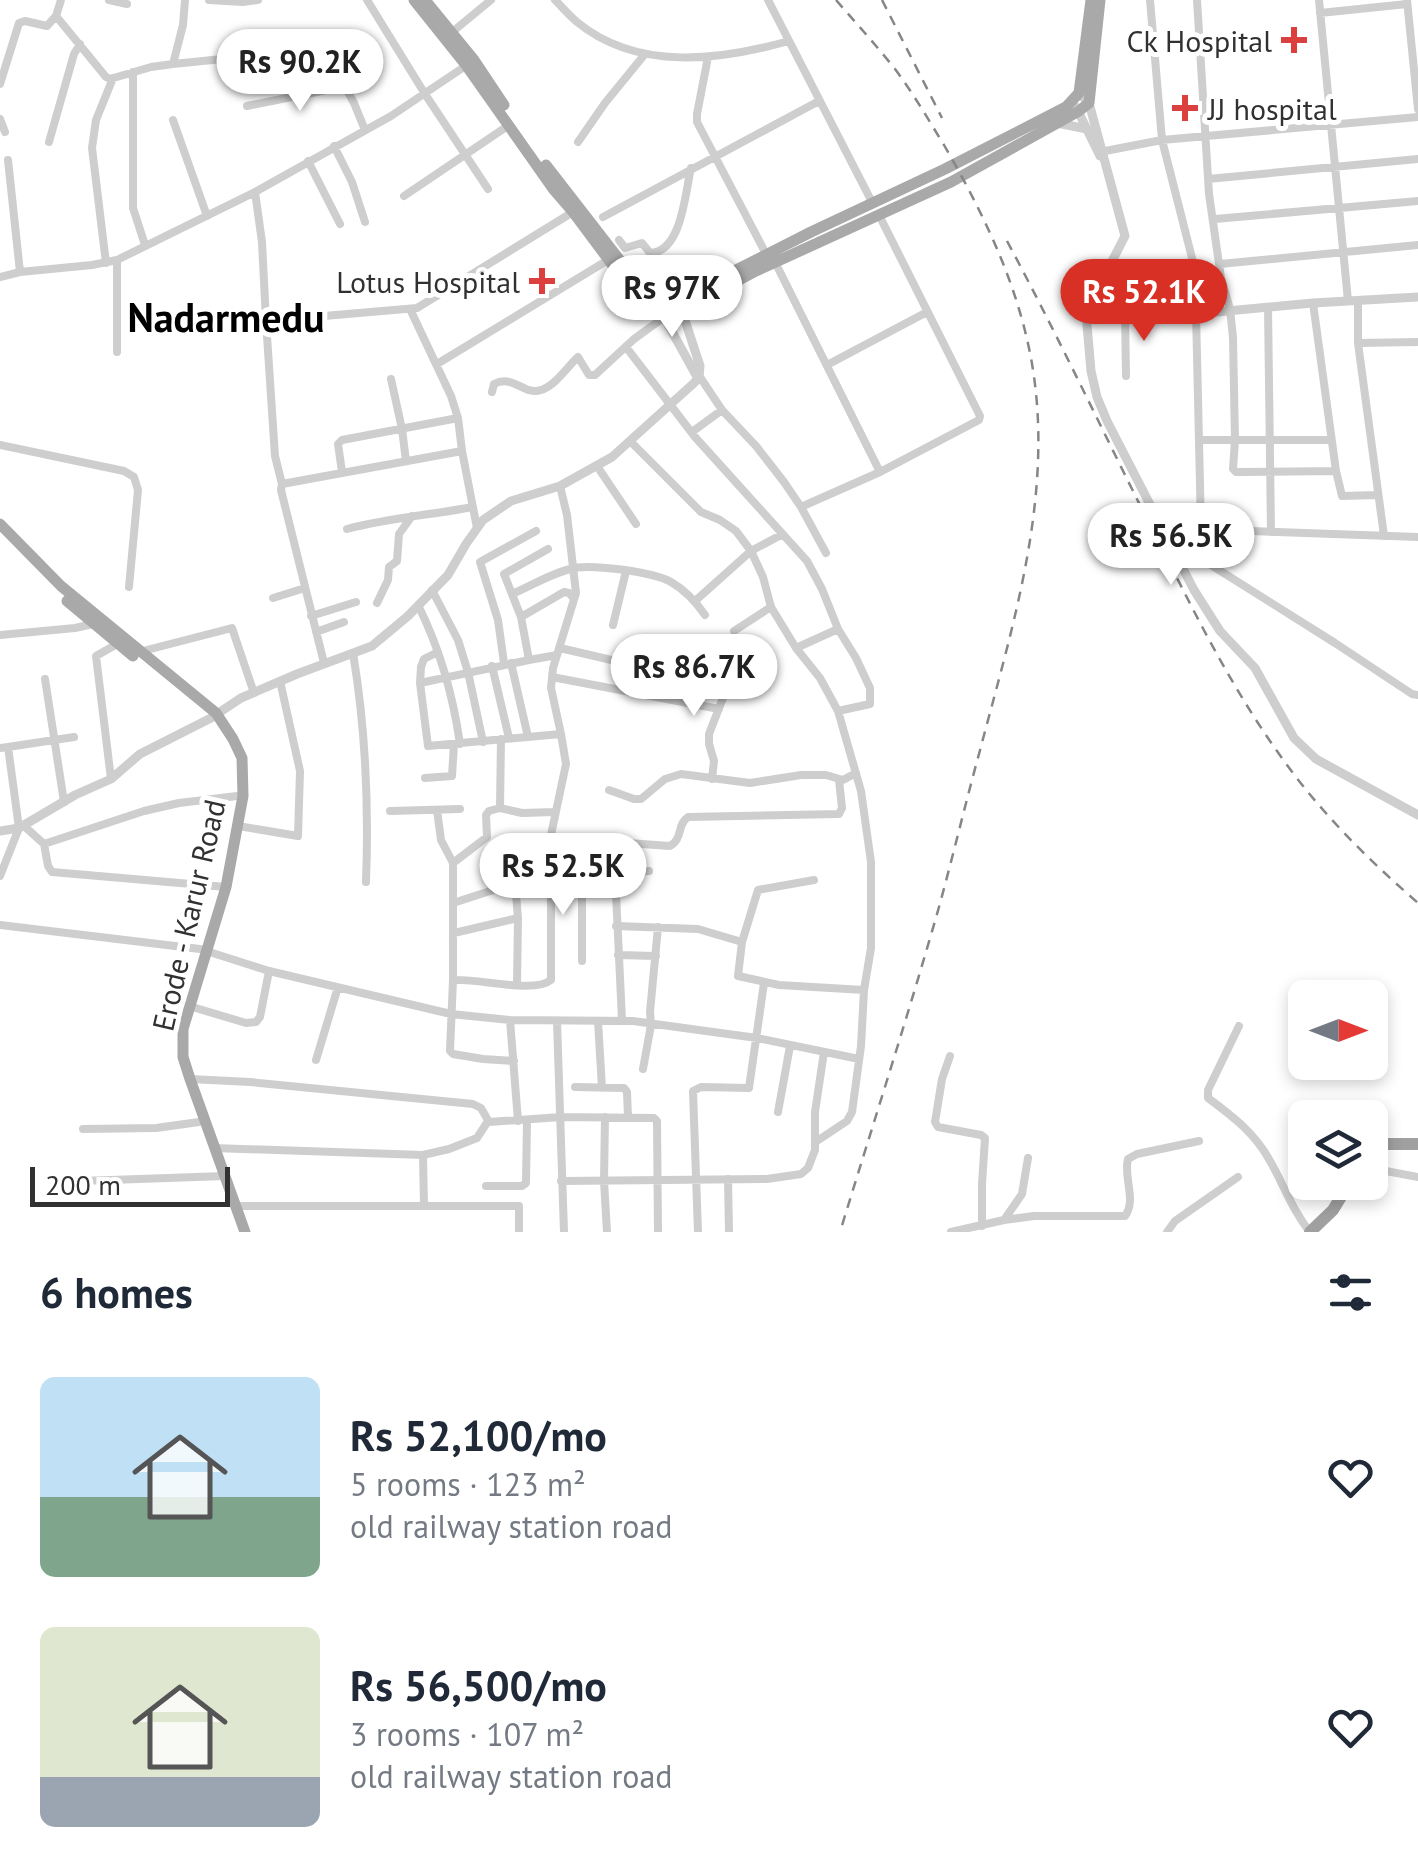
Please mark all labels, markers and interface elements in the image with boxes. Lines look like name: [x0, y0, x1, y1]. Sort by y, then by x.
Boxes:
place label: Ck Hospital: [1126, 21, 1272, 60]
marker: Ck Hospital: [1281, 27, 1307, 53]
pin: Rs 90.2K: [197, 29, 403, 114]
text: Rs 90.2K: [238, 40, 362, 82]
place label: JJ hospital: [1206, 89, 1337, 128]
marker: JJ hospital: [1172, 95, 1198, 121]
pin: Rs 97K: [591, 255, 753, 340]
pin: Rs 52.1K: [1041, 259, 1247, 344]
place label: Lotus Hospital: [336, 262, 520, 301]
text: Rs 97K: [624, 266, 721, 308]
marker: Lotus Hospital: [529, 268, 555, 294]
text: Rs 52.1K: [1082, 270, 1206, 312]
district label: Nadarmedu: [127, 291, 325, 343]
pin: Rs 56.5K: [1068, 503, 1274, 588]
text: Rs 56.5K: [1109, 514, 1233, 556]
pin: Rs 86.7K: [591, 634, 797, 719]
text: Rs 86.7K: [632, 645, 756, 687]
street label: Erode - Karur Road: [142, 796, 234, 1034]
pin: Rs 52.5K: [460, 833, 666, 918]
text: Rs 52.5K: [501, 844, 625, 886]
north arrow: [1288, 980, 1388, 1080]
map controls: [1288, 980, 1388, 1200]
button: layers: [1288, 1100, 1388, 1200]
scale bar: [30, 1162, 230, 1206]
text: 200 m: [45, 1166, 121, 1203]
text: 6 homes: [40, 1265, 193, 1320]
icon: filters: [1323, 1265, 1378, 1320]
text: Rs 52,100/mo: [350, 1408, 607, 1463]
icon: home: [120, 1417, 240, 1537]
icon: heart: [1323, 1450, 1378, 1505]
text: 5 rooms · 123 m²: [350, 1463, 586, 1505]
text: old railway station road: [350, 1505, 673, 1547]
text: Rs 56,500/mo: [350, 1658, 607, 1713]
icon: home: [120, 1667, 240, 1787]
icon: heart: [1323, 1700, 1378, 1755]
text: 3 rooms · 107 m²: [350, 1713, 584, 1755]
text: old railway station road: [350, 1755, 673, 1797]

